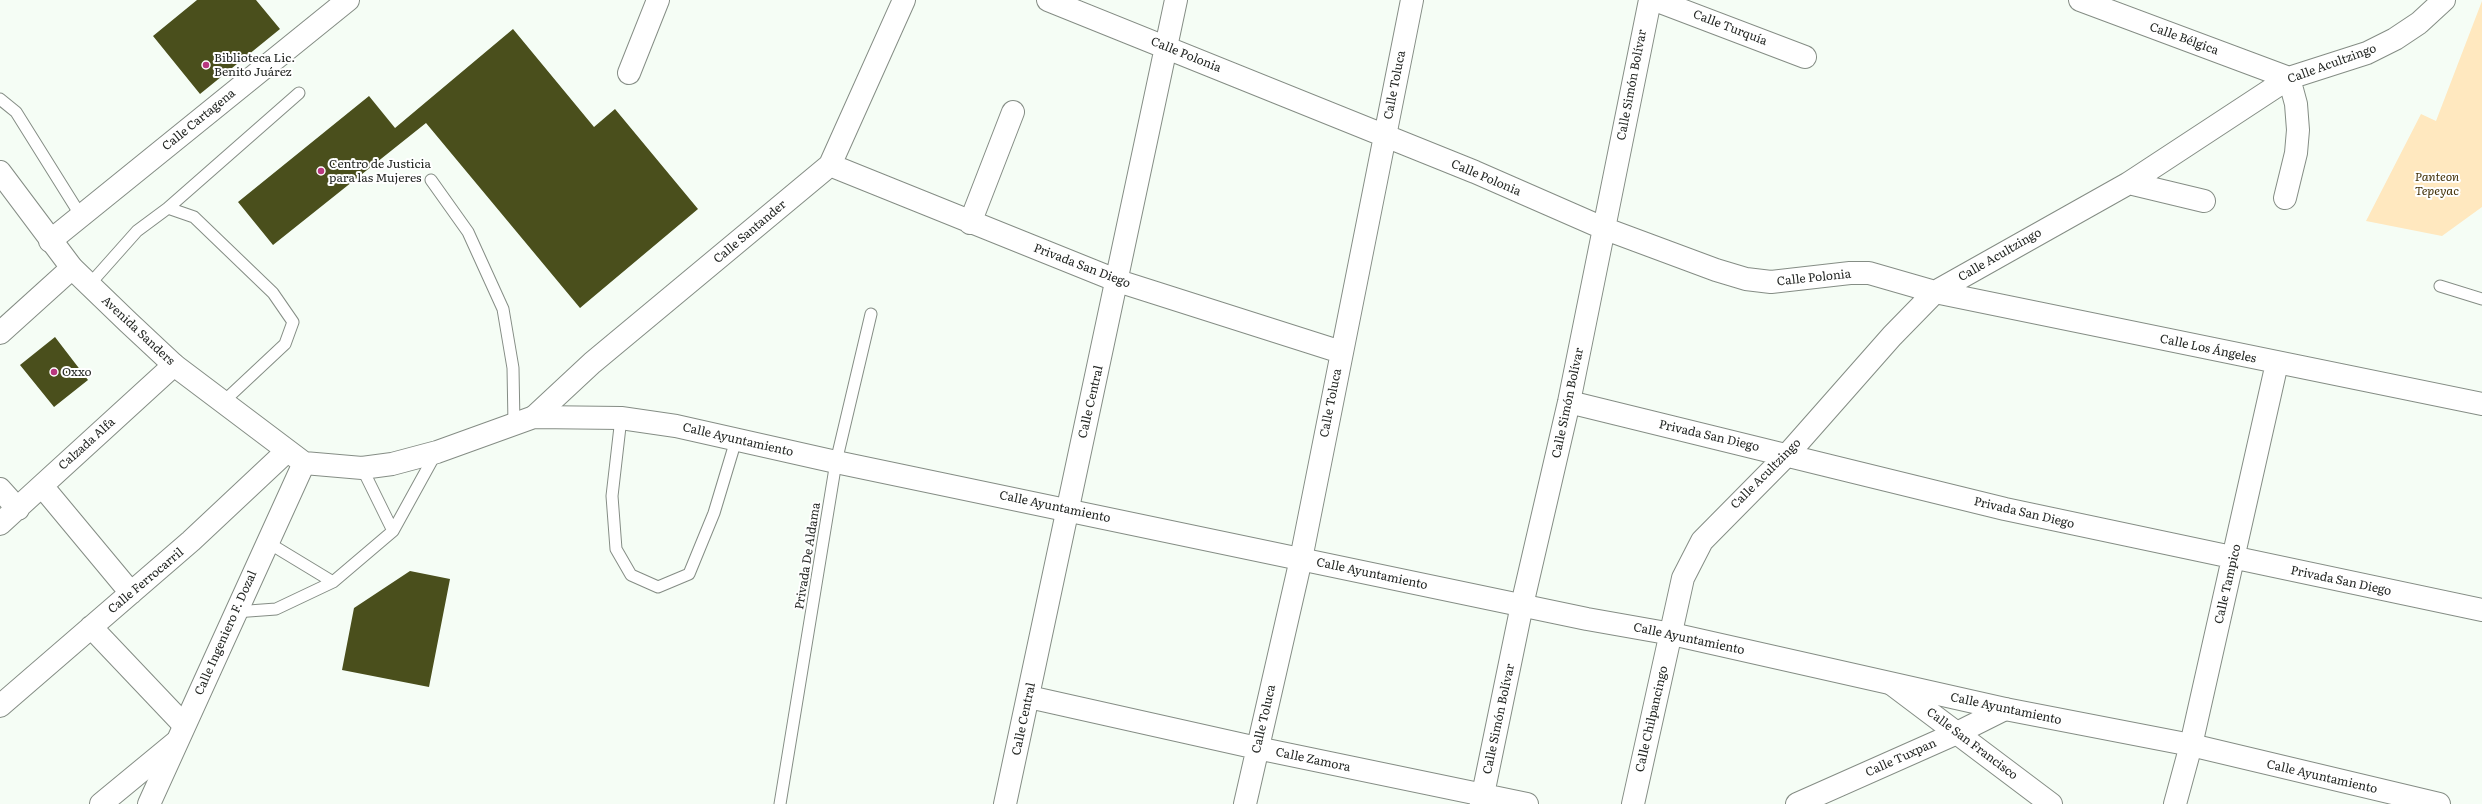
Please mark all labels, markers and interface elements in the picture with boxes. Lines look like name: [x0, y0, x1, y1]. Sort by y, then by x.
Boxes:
street label: Calle Turquía: [1691, 7, 1769, 49]
street label: Calle Bélgica: [2148, 20, 2220, 58]
street label: Calle Simón Bolívar: [1614, 28, 1650, 142]
street label: Calle Polonia: [1149, 34, 1223, 76]
street label: Calle Acultzingo: [2286, 41, 2378, 87]
street label: Calle Toluca: [1381, 49, 1409, 121]
place label: Biblioteca Lic. Benito Juárez: [214, 51, 295, 79]
marker: Biblioteca Lic. Benito Juárez: [201, 60, 211, 70]
street label: Calle Cartagena: [160, 86, 238, 154]
place label: Centro de Justicia para las Mujeres: [329, 157, 431, 185]
street label: Calle Polonia: [1449, 157, 1523, 199]
marker: Centro de Justicia para las Mujeres: [316, 166, 326, 176]
park label: Panteon Tepeyac: [2415, 170, 2459, 198]
street label: Calle Santander: [711, 197, 789, 267]
street label: Calle Acultzingo: [1956, 225, 2044, 285]
street label: Privada San Diego: [1031, 241, 1133, 291]
street label: Calle Polonia: [1776, 267, 1852, 289]
street label: Avenida Sanders: [99, 294, 177, 368]
street label: Calle Los Ángeles: [2159, 332, 2257, 366]
street label: Calle Simón Bolívar: [1549, 346, 1587, 460]
street label: Calle Central: [1076, 364, 1106, 440]
place label: Oxxo: [62, 365, 92, 379]
marker: Oxxo: [49, 367, 59, 377]
street label: Calle Toluca: [1317, 367, 1345, 439]
street label: Calzada Alfa: [56, 415, 118, 473]
street label: Privada San Diego: [1657, 417, 1761, 455]
street label: Calle Ayuntamiento: [681, 420, 795, 460]
street label: Calle Acultzingo: [1728, 436, 1804, 512]
street label: Calle Ayuntamiento: [998, 488, 1112, 526]
street label: Privada San Diego: [1972, 494, 2076, 532]
street label: Privada De Aldama: [792, 501, 824, 611]
street label: Calle Tampico: [2212, 543, 2244, 625]
street label: Calle Ferrocarril: [105, 545, 187, 617]
street label: Calle Ayuntamiento: [1315, 555, 1429, 593]
street label: Privada San Diego: [2289, 563, 2393, 599]
street label: Calle Ingeniero F. Dozal: [192, 568, 260, 698]
street label: Calle Ayuntamiento: [1632, 620, 1746, 658]
street label: Calle Simón Bolívar: [1480, 662, 1518, 776]
street label: Calle Chilpancingo: [1633, 665, 1671, 773]
street label: Calle Central: [1009, 681, 1039, 757]
street label: Calle Toluca: [1249, 683, 1279, 755]
street label: Calle Ayuntamiento: [1949, 690, 2063, 728]
street label: Calle San Francisco: [1924, 705, 2020, 783]
street label: Calle Tuxpan: [1863, 736, 1939, 780]
street label: Calle Zamora: [1274, 745, 1352, 775]
street label: Calle Ayuntamiento: [2265, 757, 2379, 797]

